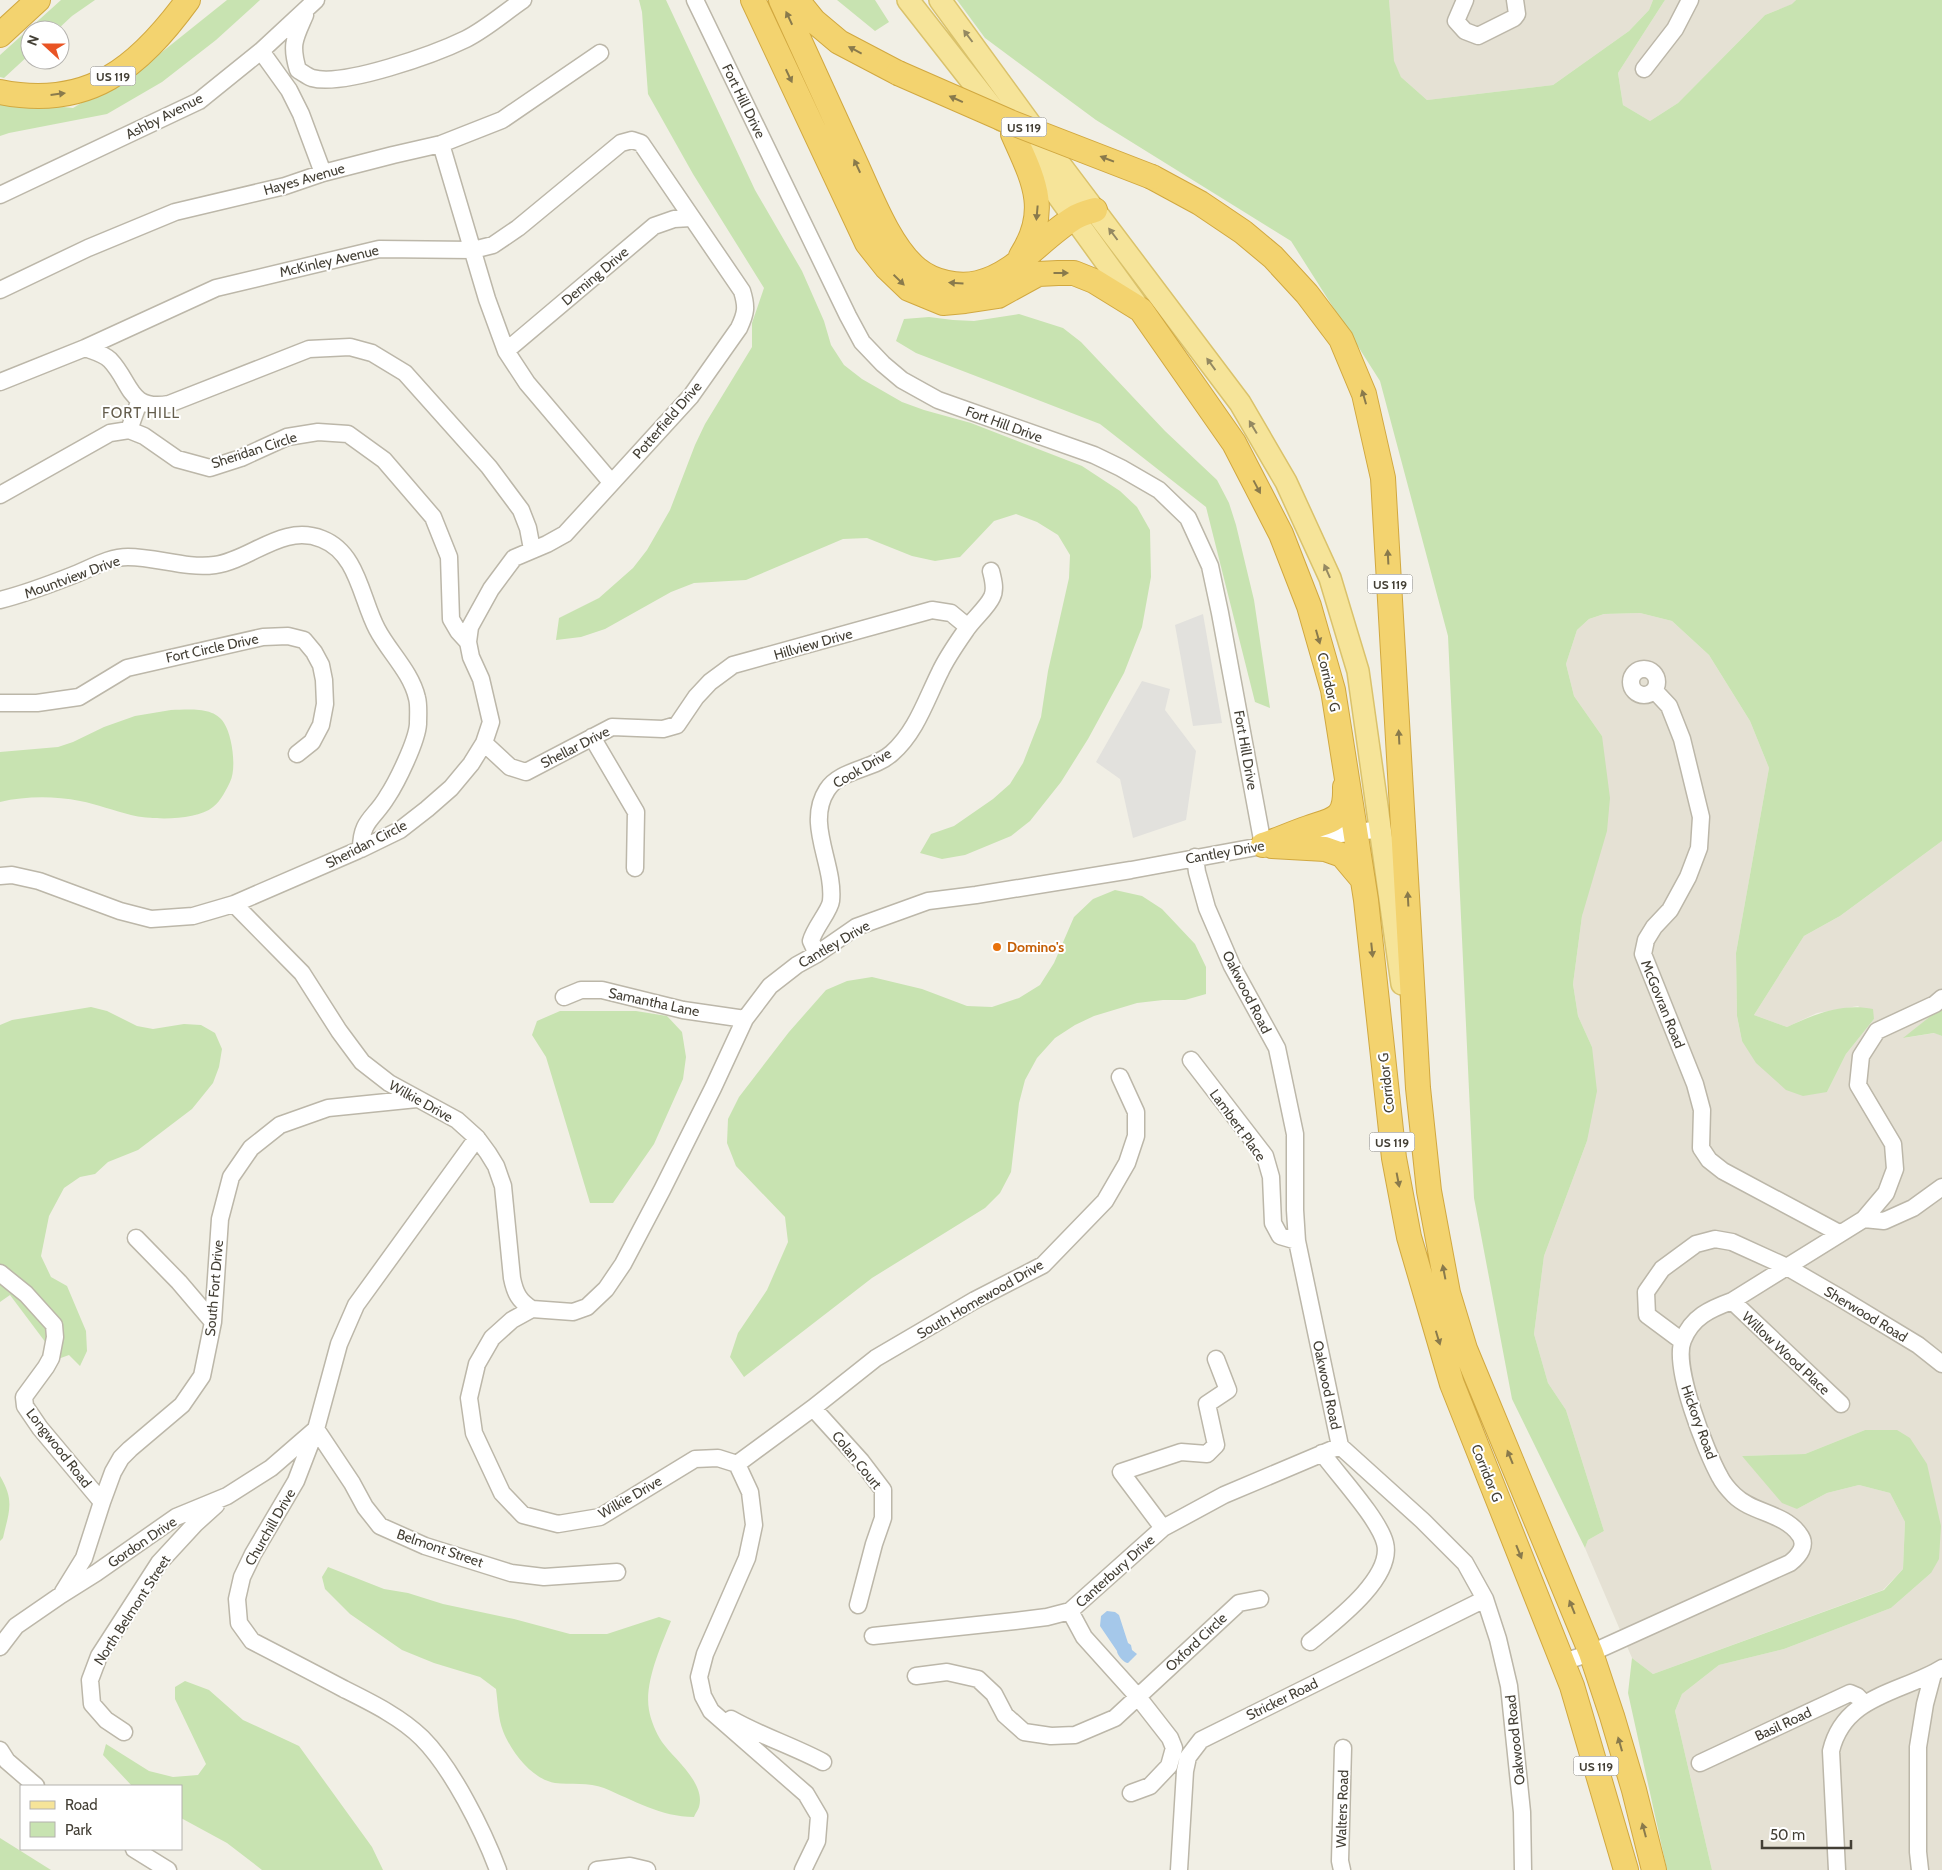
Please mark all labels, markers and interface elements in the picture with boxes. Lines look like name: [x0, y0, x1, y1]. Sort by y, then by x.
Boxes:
one-way arrow: [785, 11, 793, 25]
north arrow: [20, 20, 70, 70]
one-way arrow: [962, 30, 973, 43]
text: N: [23, 32, 43, 48]
one-way arrow: [848, 46, 862, 55]
street label: Fort Hill Drive: [718, 61, 770, 141]
road number: US 119: [90, 66, 136, 85]
one-way arrow: [785, 69, 793, 83]
street label: Ashby Avenue: [122, 89, 206, 143]
one-way arrow: [50, 90, 66, 98]
one-way arrow: [949, 94, 963, 102]
road number: US 119: [1002, 118, 1046, 136]
one-way arrow: [1100, 155, 1114, 163]
street label: Hayes Avenue: [261, 159, 347, 199]
one-way arrow: [853, 159, 861, 173]
one-way arrow: [1033, 205, 1041, 221]
one-way arrow: [1108, 228, 1119, 241]
street label: McKinley Avenue: [278, 241, 380, 281]
street label: Deming Drive: [558, 243, 632, 309]
one-way arrow: [1053, 269, 1069, 277]
one-way arrow: [893, 274, 905, 286]
one-way arrow: [947, 279, 963, 287]
one-way arrow: [1206, 357, 1216, 371]
street label: Potterfield Drive: [628, 378, 706, 462]
one-way arrow: [1360, 389, 1368, 404]
street label: Fort Hill Drive: [963, 402, 1045, 446]
district label: FORT HILL: [102, 404, 180, 422]
one-way arrow: [1249, 420, 1258, 433]
street label: Sheridan Circle: [209, 428, 299, 472]
one-way arrow: [1253, 479, 1261, 494]
one-way arrow: [1383, 549, 1391, 565]
street label: Mountview Drive: [22, 551, 122, 603]
one-way arrow: [1323, 564, 1331, 578]
road number: US 119: [1368, 574, 1412, 594]
street label: Hillview Drive: [772, 624, 854, 664]
street label: Fort Circle Drive: [164, 629, 260, 667]
one-way arrow: [1314, 629, 1322, 644]
street label: Corridor G: [1313, 651, 1345, 713]
street label: Fort Hill Drive: [1230, 709, 1262, 791]
street label: Shellar Drive: [537, 722, 613, 772]
one-way arrow: [1394, 729, 1402, 745]
street label: Cook Drive: [830, 744, 894, 792]
street label: Sheridan Circle: [322, 816, 410, 872]
street label: Cantley Drive: [1184, 836, 1266, 868]
one-way arrow: [1404, 891, 1412, 907]
street label: Cantley Drive: [795, 916, 873, 972]
place label: Domino's: [1007, 938, 1064, 956]
marker: Domino's: [991, 941, 1003, 953]
one-way arrow: [1368, 942, 1376, 958]
street label: Oakwood Road: [1218, 948, 1276, 1036]
street label: McGovran Road: [1637, 957, 1689, 1051]
street label: Samantha Lane: [607, 984, 701, 1020]
street label: Corridor G: [1374, 1052, 1398, 1114]
street label: Wilkie Drive: [386, 1076, 456, 1126]
street label: Lambert Place: [1206, 1085, 1270, 1165]
road number: US 119: [1370, 1132, 1414, 1152]
one-way arrow: [1395, 1173, 1403, 1189]
street label: South Fort Drive: [201, 1239, 227, 1337]
street label: South Homewood Drive: [913, 1255, 1047, 1343]
one-way arrow: [1440, 1263, 1448, 1279]
street label: Sherwood Road: [1821, 1282, 1911, 1346]
street label: Willow Wood Place: [1738, 1308, 1834, 1398]
one-way arrow: [1434, 1331, 1442, 1346]
street label: Oakwood Road: [1309, 1339, 1345, 1431]
street label: Hickory Road: [1677, 1382, 1721, 1462]
street label: Longwood Road: [22, 1405, 96, 1491]
street label: Colan Court: [828, 1427, 886, 1493]
street label: Corridor G: [1467, 1442, 1507, 1504]
one-way arrow: [1506, 1449, 1514, 1464]
street label: Wilkie Drive: [595, 1472, 665, 1522]
street label: Churchill Drive: [241, 1485, 299, 1569]
street label: Gordon Drive: [104, 1512, 180, 1572]
street label: Belmont Street: [394, 1525, 486, 1571]
street label: Canterbury Drive: [1072, 1531, 1158, 1611]
one-way arrow: [1515, 1545, 1523, 1560]
street label: North Belmont Street: [90, 1551, 174, 1668]
one-way arrow: [1568, 1600, 1575, 1615]
street label: Oxford Circle: [1161, 1609, 1231, 1675]
street label: Stricker Road: [1243, 1674, 1321, 1724]
street label: Oakwood Road: [1501, 1694, 1529, 1786]
street label: Basil Road: [1752, 1703, 1814, 1745]
one-way arrow: [1616, 1736, 1624, 1751]
road number: US 119: [1574, 1756, 1618, 1775]
street label: Walters Road: [1332, 1770, 1352, 1848]
legend: [20, 1785, 182, 1850]
text: Road: [65, 1796, 98, 1814]
scale bar: [1762, 1818, 1851, 1850]
text: Park: [65, 1821, 92, 1839]
one-way arrow: [1640, 1823, 1648, 1838]
text: 50 m: [1770, 1826, 1805, 1844]

